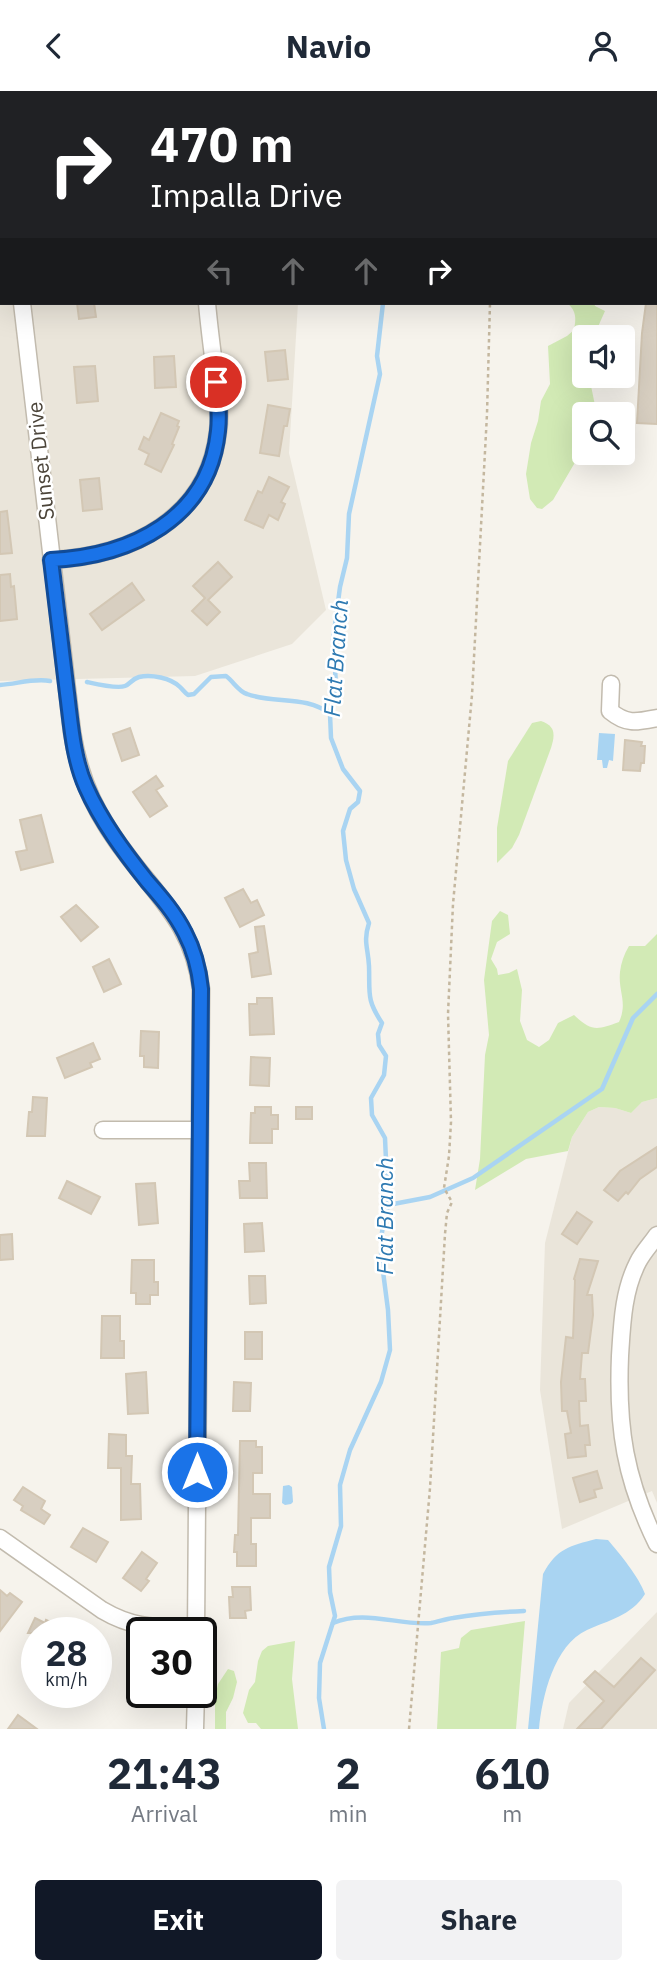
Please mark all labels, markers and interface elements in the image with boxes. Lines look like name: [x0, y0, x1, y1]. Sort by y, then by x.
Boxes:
text: Navio: [286, 25, 371, 67]
icon: back: [35, 27, 73, 65]
icon: person: [584, 27, 622, 65]
text: 470 m: [150, 112, 294, 175]
icon: right: [35, 119, 126, 210]
text: Impalla Drive: [150, 174, 343, 216]
icon: left: [201, 252, 239, 290]
icon: ahead: [274, 252, 312, 290]
icon: ahead: [347, 252, 385, 290]
icon: right: [420, 252, 458, 290]
map controls: [572, 325, 635, 465]
button: sound: [572, 325, 635, 388]
pin: [186, 352, 246, 412]
icon: arrive: [197, 363, 235, 401]
street label: Sunset Drive: [20, 400, 60, 522]
button: search: [572, 402, 635, 465]
water label: Flat Branch: [316, 598, 354, 718]
water label: Flat Branch: [369, 1157, 399, 1275]
position arrow: [160, 1435, 234, 1509]
speed limit sign: 30: [126, 1617, 217, 1708]
text: 28: [45, 1630, 88, 1676]
text: km/h: [45, 1668, 88, 1691]
text: 21:43: [107, 1746, 222, 1801]
text: 2: [335, 1746, 361, 1801]
text: 610: [474, 1746, 550, 1801]
text: Arrival: [131, 1798, 198, 1828]
text: min: [329, 1798, 367, 1828]
text: m: [502, 1798, 522, 1828]
button: Exit: [35, 1880, 322, 1960]
button: Share: [336, 1880, 622, 1960]

